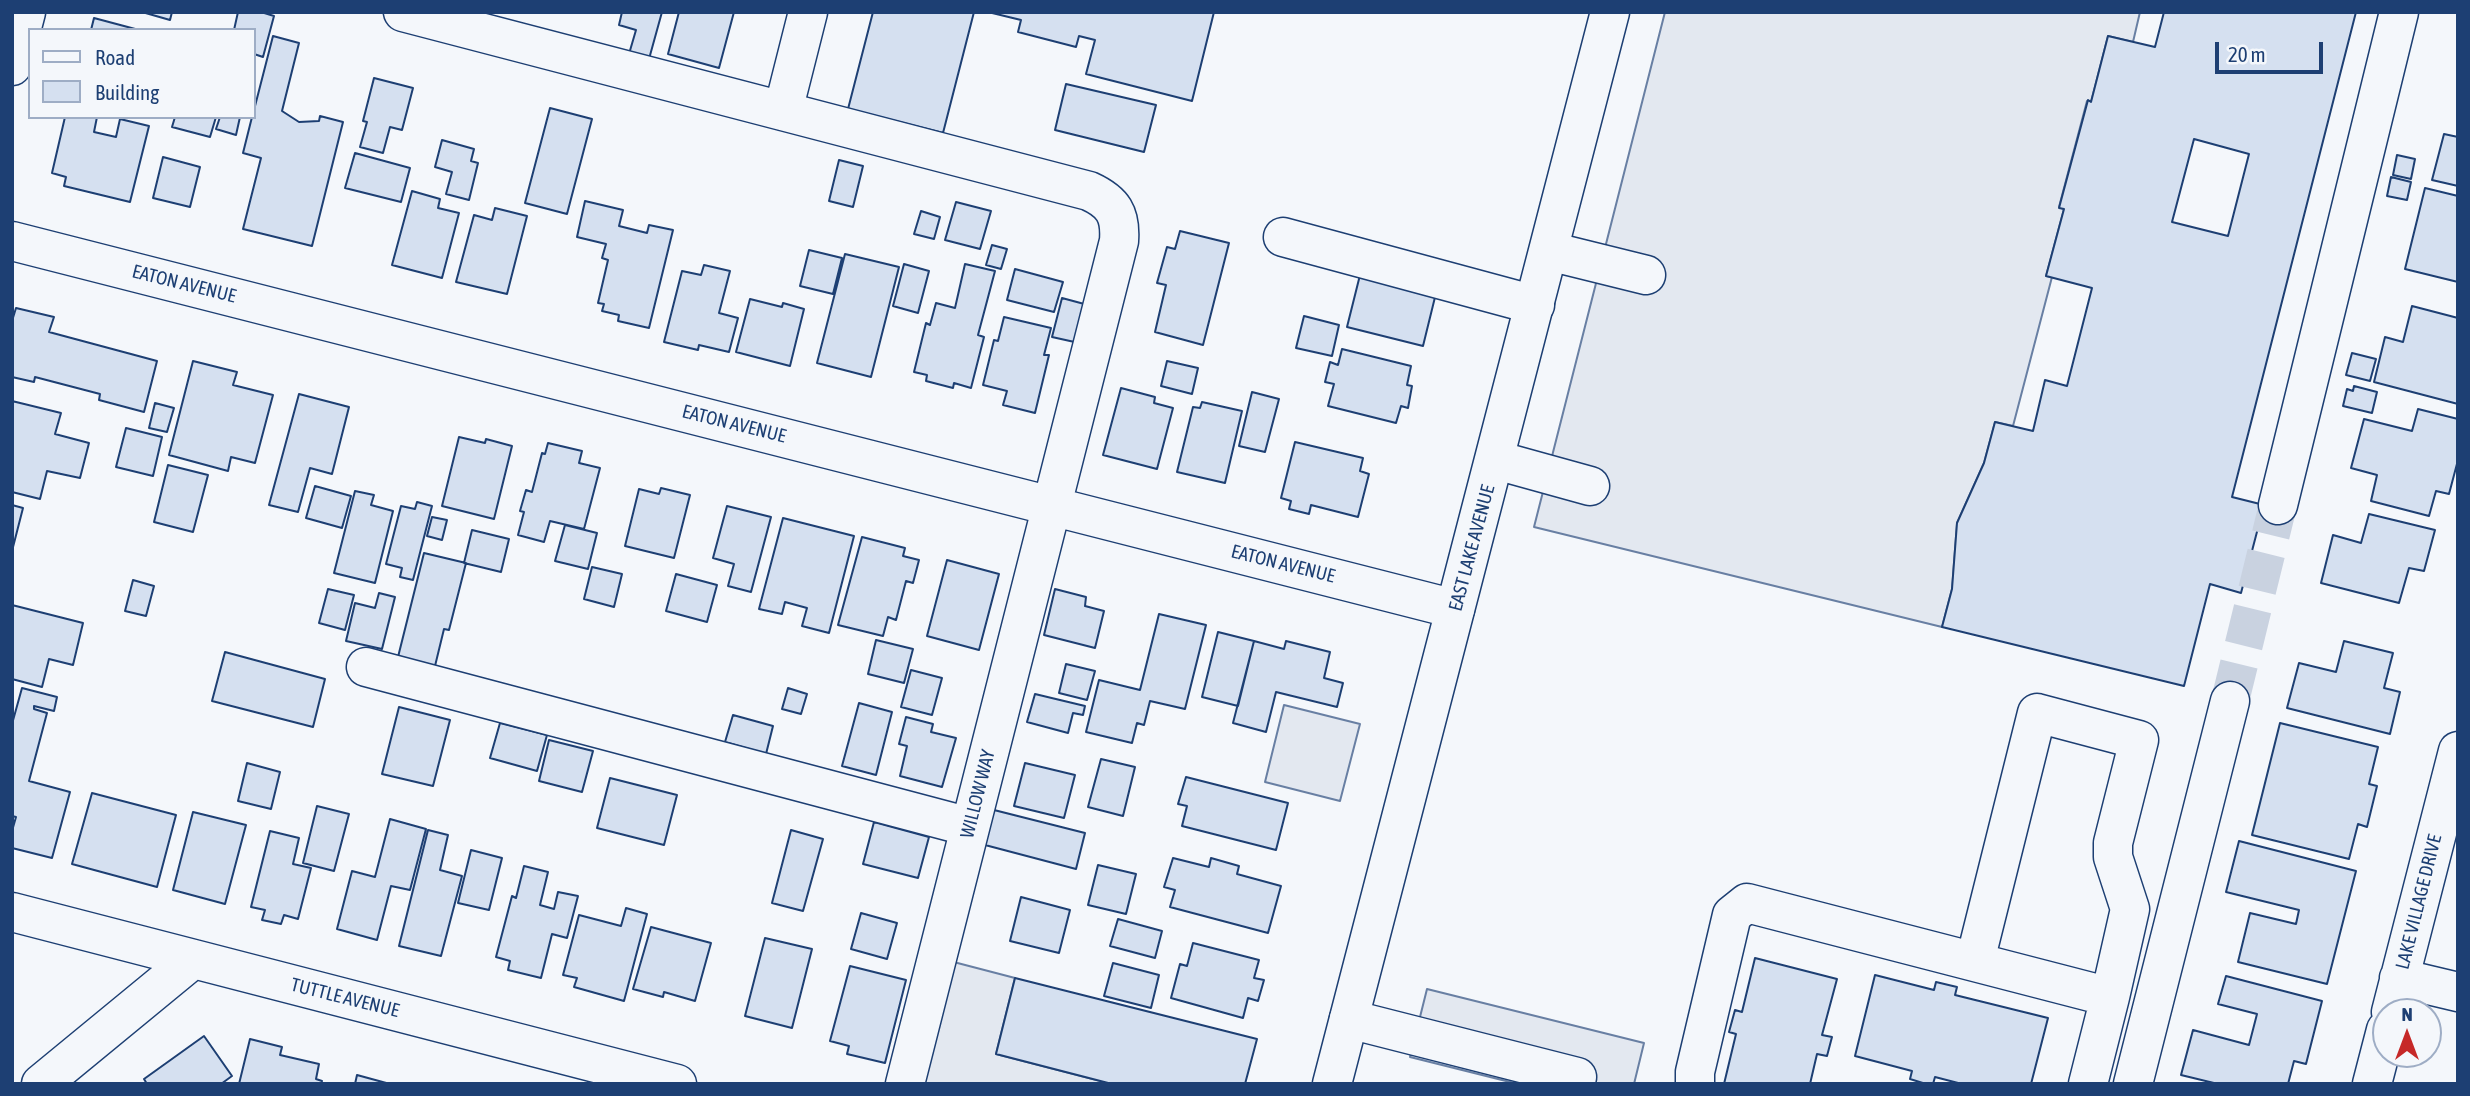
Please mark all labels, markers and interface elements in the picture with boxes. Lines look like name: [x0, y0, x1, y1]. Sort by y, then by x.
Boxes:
legend: [28, 28, 256, 119]
scale bar: [2218, 28, 2326, 72]
text: 20 m: [2228, 42, 2266, 66]
text: Road: [95, 45, 135, 69]
text: Building: [95, 80, 159, 104]
street label: EATON AVENUE: [130, 260, 238, 308]
street label: EATON AVENUE: [680, 400, 788, 448]
street label: EAST LAKE AVENUE: [1444, 482, 1500, 614]
street label: EATON AVENUE: [1229, 540, 1337, 588]
street label: WILLOW WAY: [956, 747, 1000, 841]
street label: LAKE VILLAGE DRIVE: [2391, 832, 2447, 972]
street label: TUTTLE AVENUE: [288, 973, 402, 1023]
north arrow: [2372, 998, 2442, 1068]
text: N: [2401, 1003, 2413, 1025]

